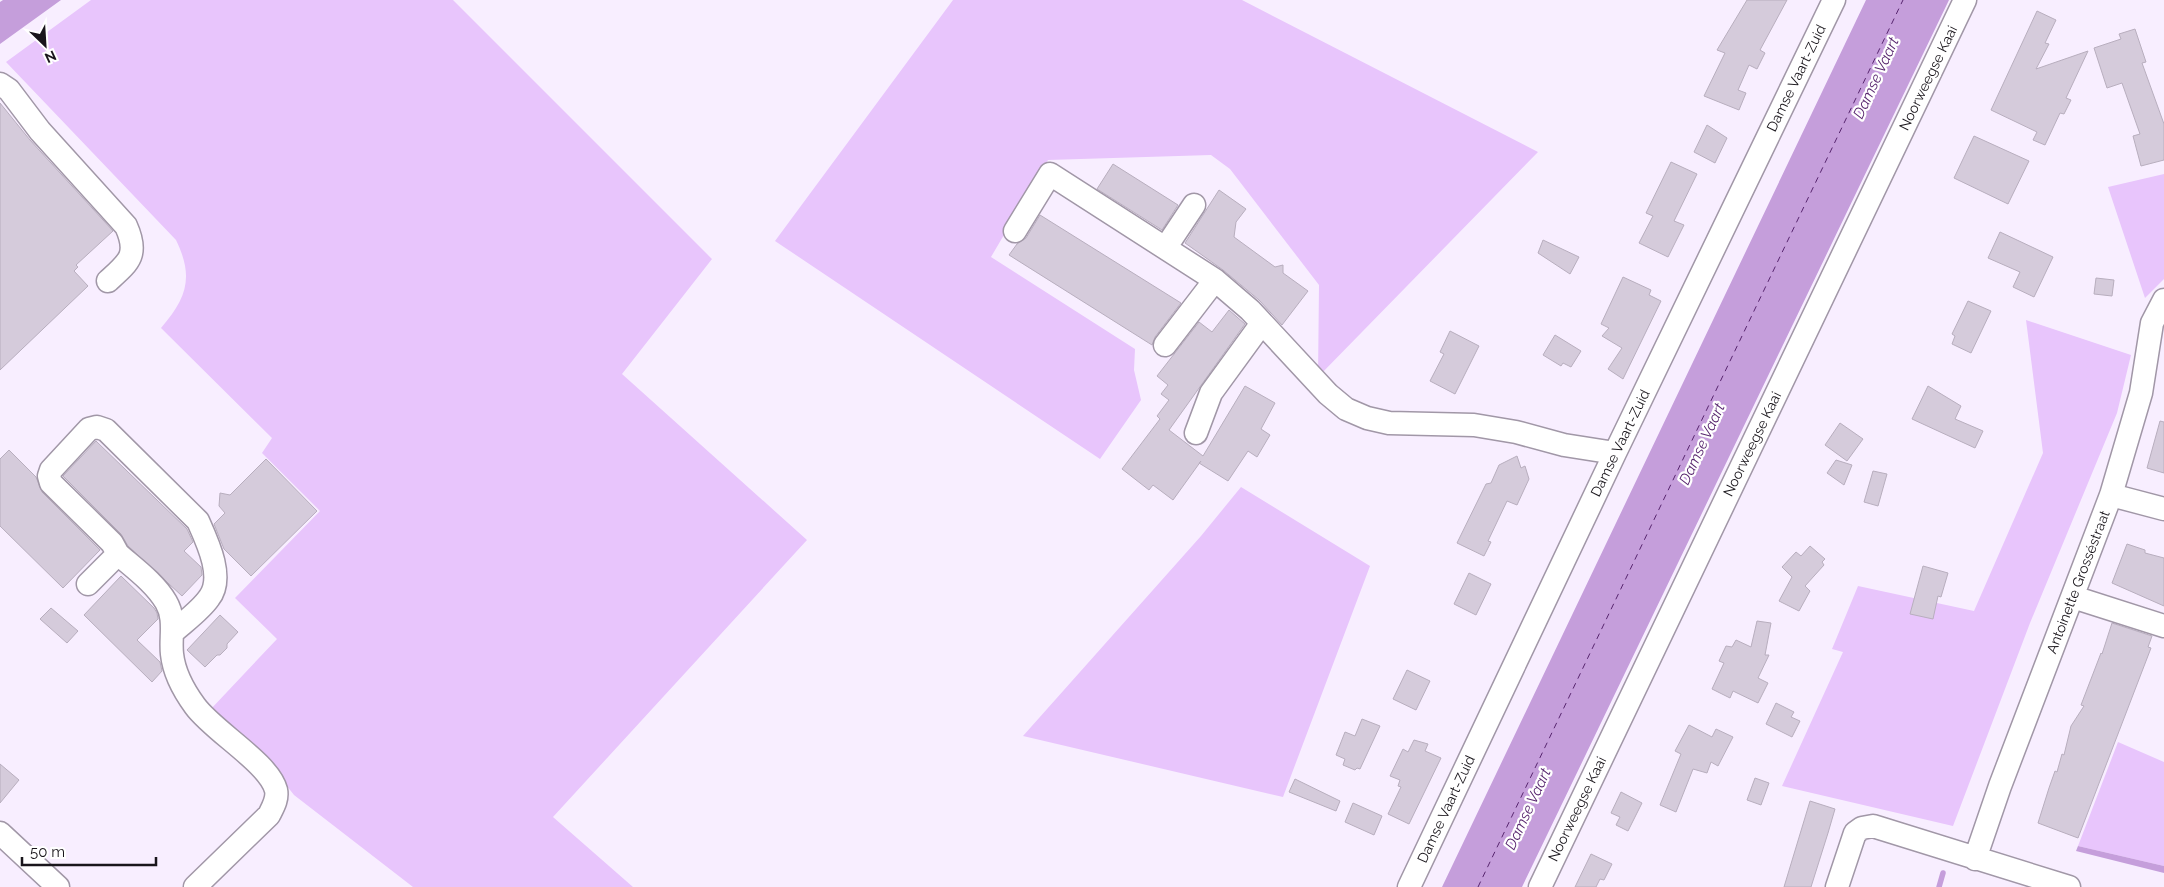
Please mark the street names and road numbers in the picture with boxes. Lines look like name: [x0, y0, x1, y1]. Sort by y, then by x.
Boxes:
street label: Damse Vaart-Zuid: [1763, 22, 1829, 134]
street label: Noorweegse Kaai: [1896, 23, 1960, 133]
street label: Damse Vaart-Zuid: [1587, 387, 1653, 499]
street label: Noorweegse Kaai: [1720, 389, 1784, 499]
street label: Antoinette Grosséstraat: [2043, 508, 2113, 656]
street label: Damse Vaart-Zuid: [1414, 753, 1478, 865]
street label: Noorweegse Kaai: [1545, 754, 1609, 864]

